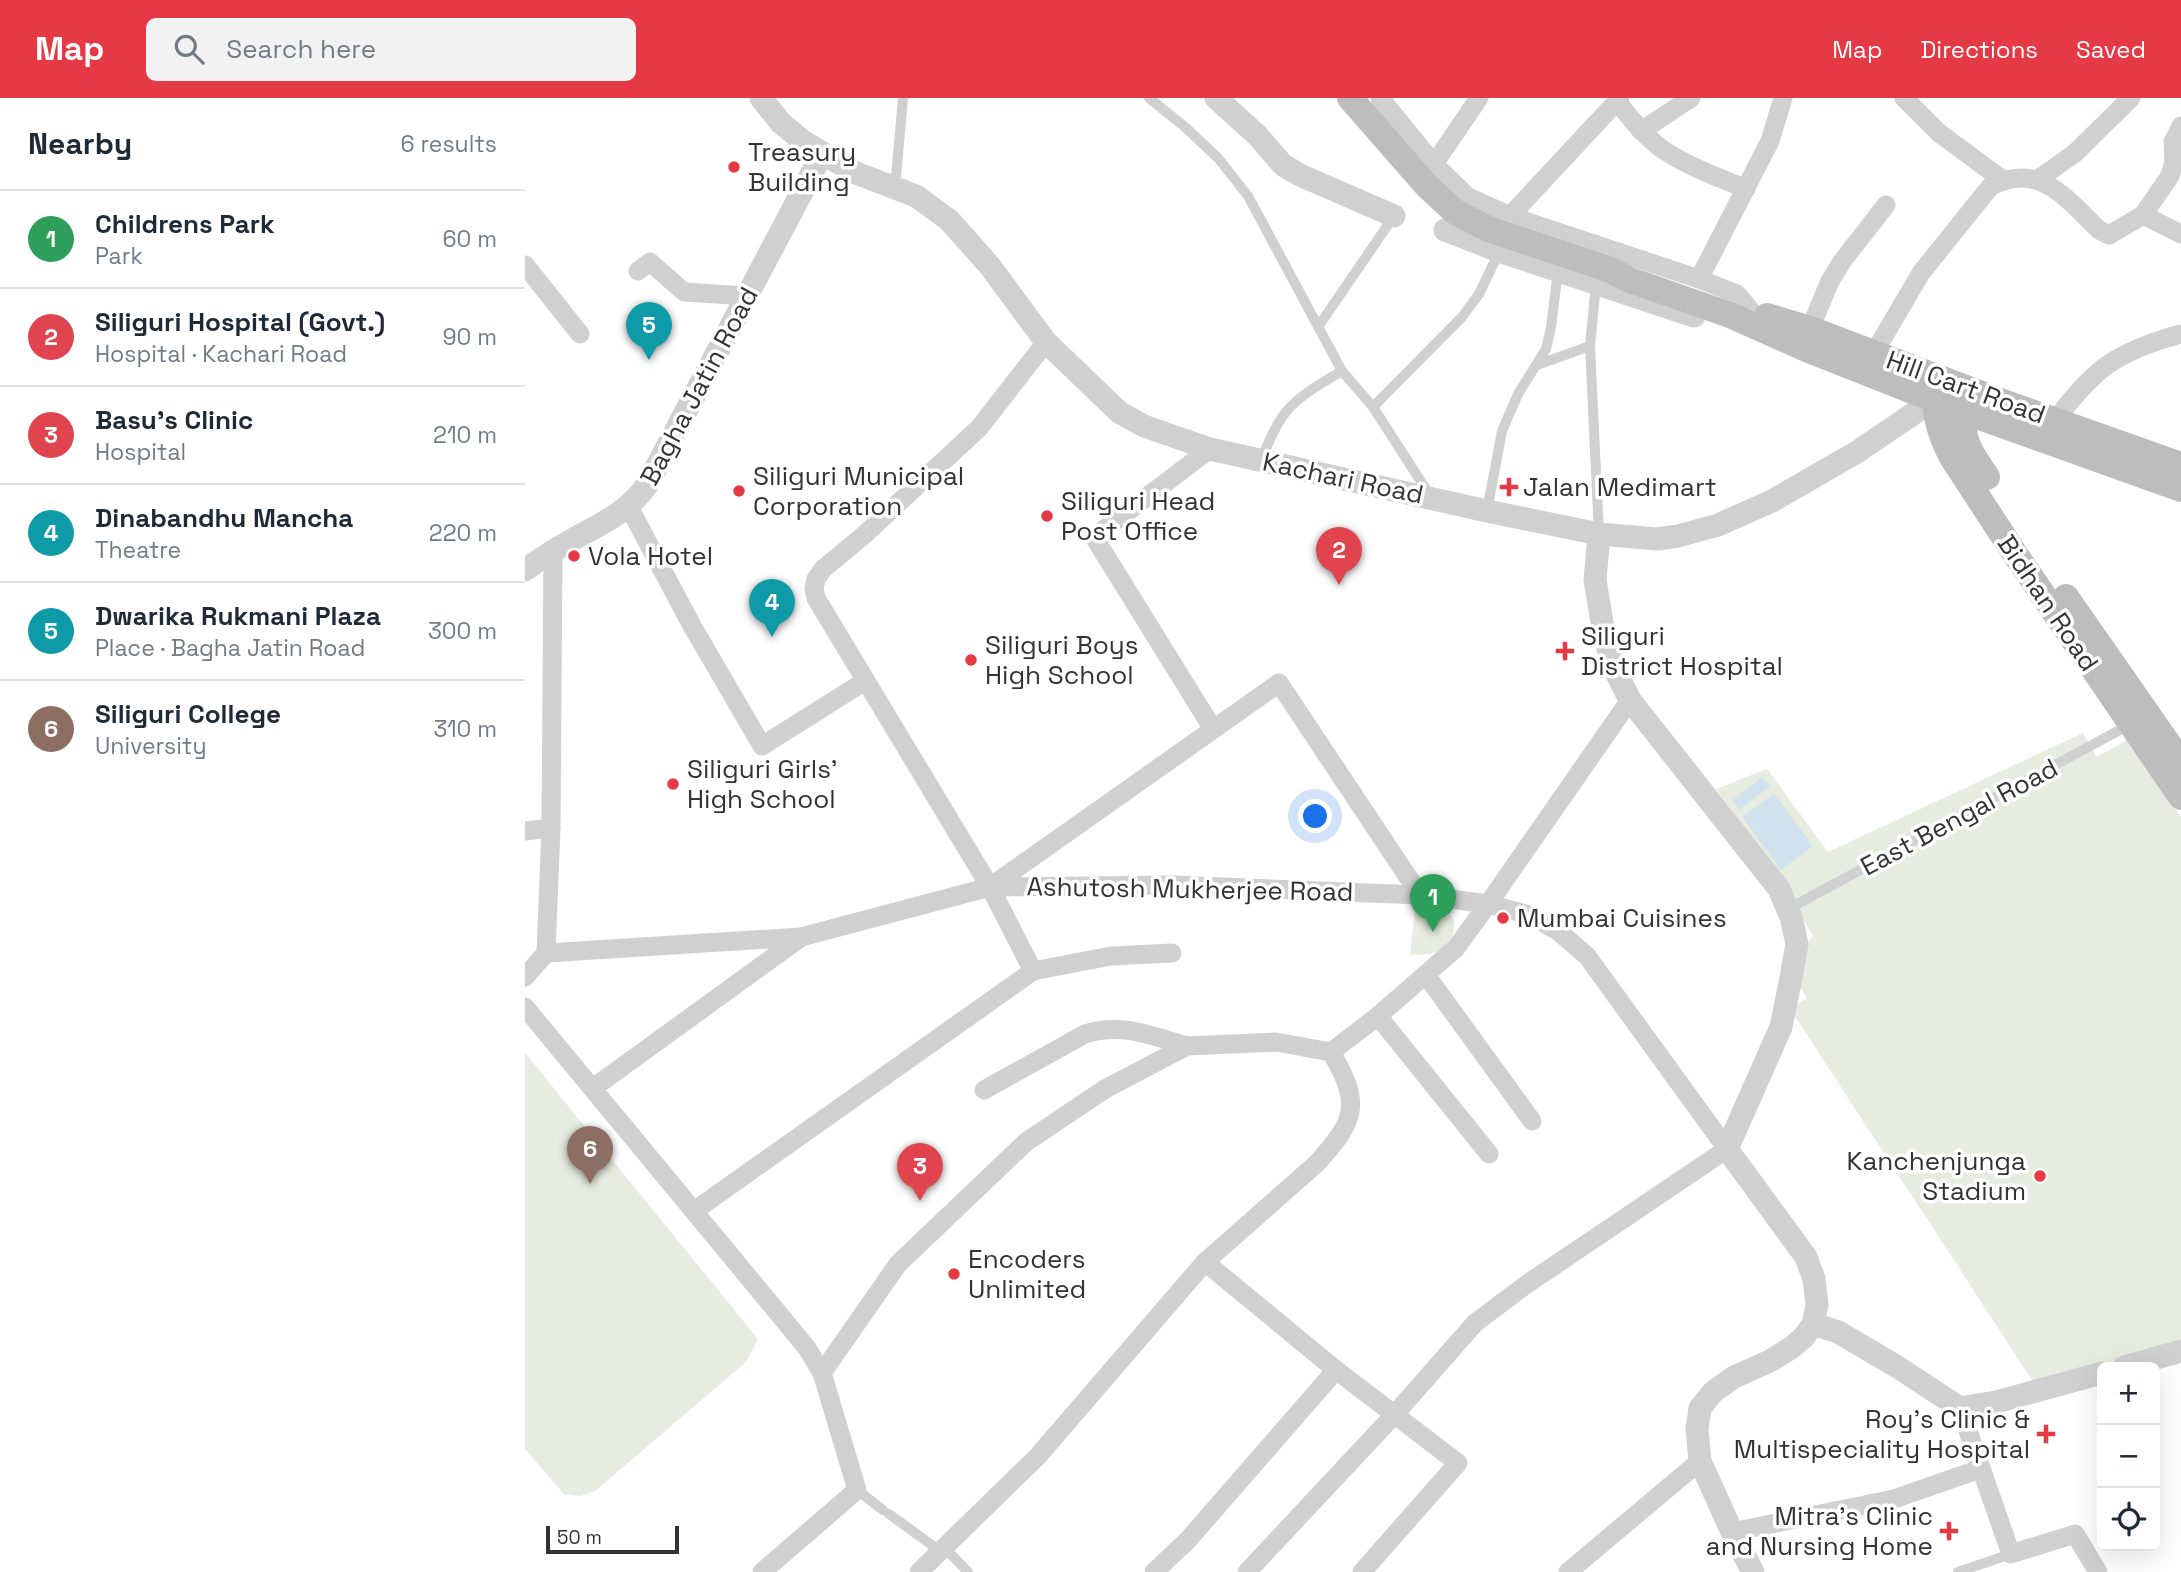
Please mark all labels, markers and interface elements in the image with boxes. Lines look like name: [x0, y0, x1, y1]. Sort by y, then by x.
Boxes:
search box: [146, 18, 636, 81]
text: Map: [35, 28, 104, 70]
icon: search: [170, 30, 208, 68]
text: Search here: [226, 32, 376, 66]
text: Map: [1832, 34, 1882, 65]
text: Directions: [1920, 34, 2038, 65]
text: Saved: [2076, 34, 2146, 65]
text: Nearby: [28, 124, 132, 163]
text: 6 results: [401, 129, 497, 159]
place label: Treasury Building: [748, 135, 856, 199]
marker: Treasury Building: [726, 159, 742, 175]
text: Childrens Park: [95, 207, 275, 241]
text: 1: [46, 224, 56, 254]
text: 60 m: [442, 224, 497, 254]
text: Park: [95, 241, 143, 271]
street label: Bagha Jatin Road: [632, 281, 766, 491]
pin: 5: [626, 302, 672, 360]
text: Siliguri Hospital (Govt.): [95, 305, 385, 339]
text: 2: [44, 322, 58, 352]
text: 90 m: [442, 322, 497, 352]
text: Hospital · Kachari Road: [95, 339, 347, 369]
street label: Hill Cart Road: [1882, 343, 2050, 431]
text: Basu's Clinic: [95, 403, 253, 437]
text: 3: [44, 420, 58, 450]
text: 210 m: [433, 420, 497, 450]
text: Hospital: [95, 437, 186, 467]
street label: Kachari Road: [1259, 444, 1427, 512]
place label: Siliguri Municipal Corporation: [753, 459, 964, 523]
place label: Jalan Medimart: [1523, 470, 1717, 504]
marker: Jalan Medimart: [1501, 479, 1517, 495]
marker: Siliguri Municipal Corporation: [731, 483, 747, 499]
place label: Siliguri Head Post Office: [1061, 484, 1215, 548]
text: Dinabandhu Mancha: [95, 501, 353, 535]
marker: Siliguri Head Post Office: [1039, 508, 1055, 524]
text: 4: [44, 518, 58, 548]
text: 220 m: [429, 518, 497, 548]
pin: 2: [1316, 527, 1362, 585]
street label: Bidhan Road: [1990, 528, 2106, 678]
text: Theatre: [95, 535, 181, 565]
place label: Vola Hotel: [588, 539, 713, 573]
marker: Vola Hotel: [566, 548, 582, 564]
pin: 4: [749, 579, 795, 637]
text: Dwarika Rukmani Plaza: [95, 599, 381, 633]
text: 5: [44, 616, 58, 646]
text: 300 m: [428, 616, 497, 646]
place label: Siliguri District Hospital: [1581, 619, 1783, 683]
place label: Siliguri Boys High School: [985, 628, 1138, 692]
text: Place · Bagha Jatin Road: [95, 633, 365, 663]
marker: Siliguri District Hospital: [1555, 641, 1575, 661]
marker: Siliguri Boys High School: [963, 652, 979, 668]
text: Siliguri College: [95, 697, 281, 731]
text: 6: [44, 714, 58, 744]
text: 310 m: [433, 714, 497, 744]
text: University: [95, 731, 206, 761]
street label: East Bengal Road: [1855, 751, 2063, 883]
place label: Siliguri Girls' High School: [687, 752, 837, 816]
marker: Siliguri Girls' High School: [665, 776, 681, 792]
your location: [1298, 799, 1332, 833]
street label: Ashutosh Mukherjee Road: [1026, 869, 1354, 909]
pin: 1: [1410, 874, 1456, 932]
place label: Mumbai Cuisines: [1517, 901, 1727, 935]
marker: Mumbai Cuisines: [1495, 910, 1511, 926]
pin: 6: [567, 1126, 613, 1184]
pin: 3: [897, 1143, 943, 1201]
place label: Kanchenjunga Stadium: [1847, 1144, 2026, 1208]
marker: Kanchenjunga Stadium: [2032, 1168, 2048, 1184]
place label: Encoders Unlimited: [968, 1242, 1086, 1306]
marker: Encoders Unlimited: [946, 1266, 962, 1282]
map controls: [2097, 1362, 2160, 1551]
button: +: [2097, 1362, 2160, 1425]
place label: Roy's Clinic & Multispeciality Hospital: [1734, 1402, 2030, 1466]
marker: Roy's Clinic & Multispeciality Hospital: [2036, 1424, 2056, 1444]
button: −: [2097, 1425, 2160, 1488]
button: locate: [2097, 1488, 2160, 1551]
place label: Mitra's Clinic and Nursing Home: [1706, 1499, 1933, 1563]
marker: Mitra's Clinic and Nursing Home: [1939, 1521, 1959, 1541]
scale bar: [546, 1523, 679, 1555]
text: 50 m: [557, 1525, 602, 1550]

